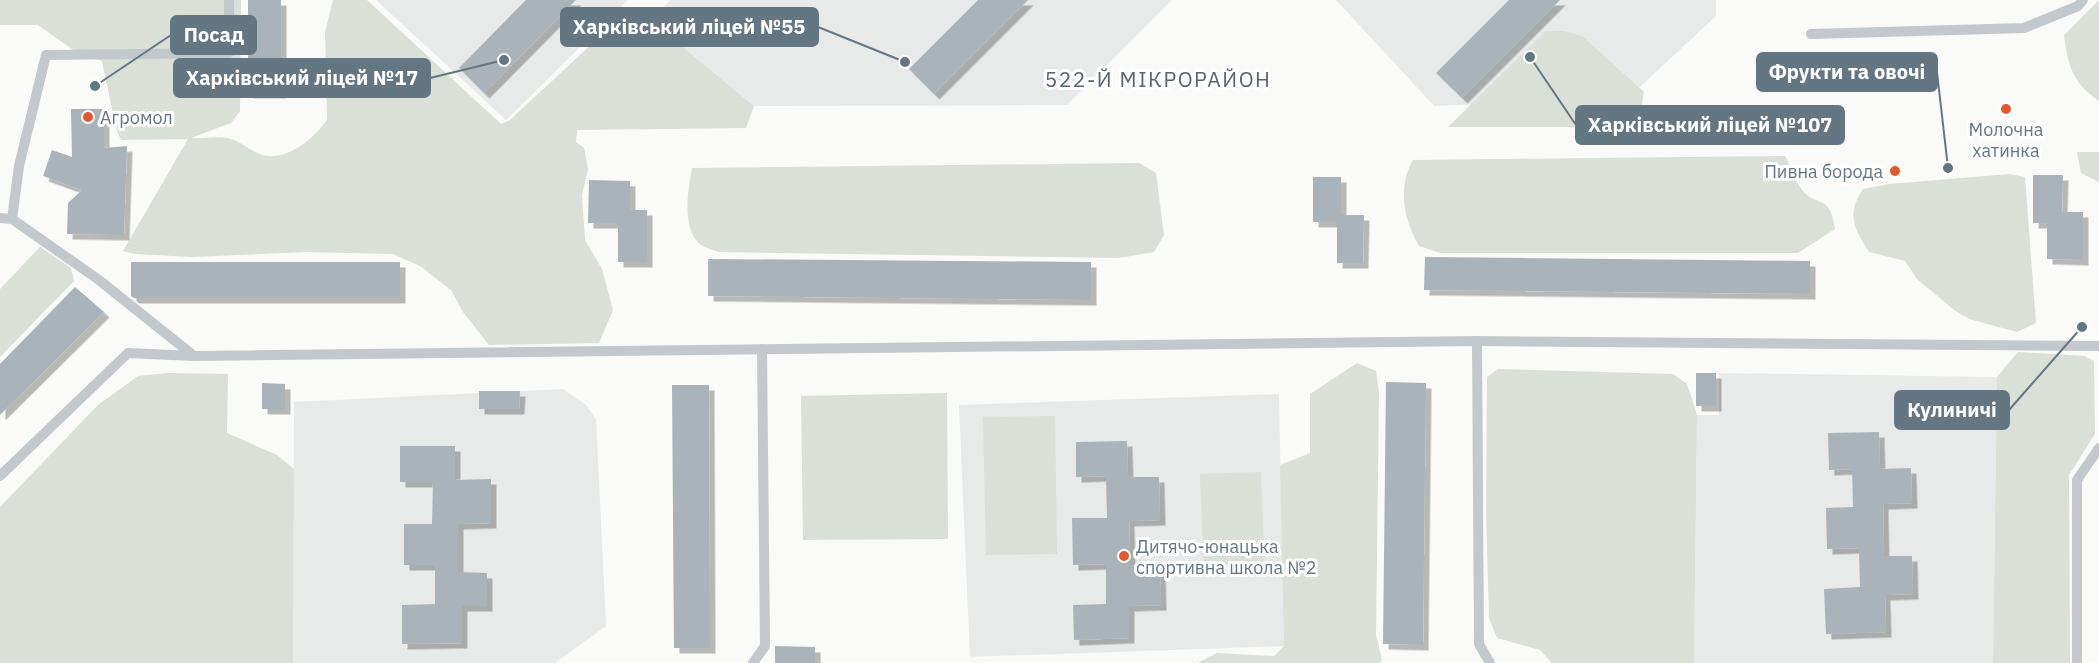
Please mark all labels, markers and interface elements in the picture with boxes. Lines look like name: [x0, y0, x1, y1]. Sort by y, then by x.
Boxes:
callout: Харківський ліцей №55: [561, 8, 818, 46]
text: Харківський ліцей №55: [573, 13, 805, 40]
callout: Посад: [171, 16, 256, 54]
text: Посад: [184, 21, 244, 48]
callout: Фрукти та овочі: [1757, 53, 1937, 91]
text: Фрукти та овочі: [1769, 58, 1925, 85]
callout: Харківський ліцей №17: [174, 59, 430, 97]
text: Харківський ліцей №17: [186, 64, 418, 91]
district label: 522-Й МІКРОРАЙОН: [1045, 65, 1271, 93]
marker: Молочна хатинка: [1999, 102, 2013, 116]
place label: Агромол: [100, 106, 173, 129]
callout: Харківський ліцей №107: [1576, 106, 1844, 144]
marker: Агромол: [81, 110, 95, 124]
text: Харківський ліцей №107: [1588, 111, 1832, 138]
place label: Молочна хатинка: [1969, 118, 2044, 162]
place label: Пивна борода: [1764, 160, 1883, 183]
marker: Пивна борода: [1888, 164, 1902, 178]
callout: Кулиничі: [1895, 391, 2009, 429]
text: Кулиничі: [1907, 396, 1997, 423]
place label: Дитячо-юнацька спортивна школа №2: [1136, 535, 1317, 579]
marker: Дитячо-юнацька спортивна школа №2: [1117, 549, 1131, 563]

